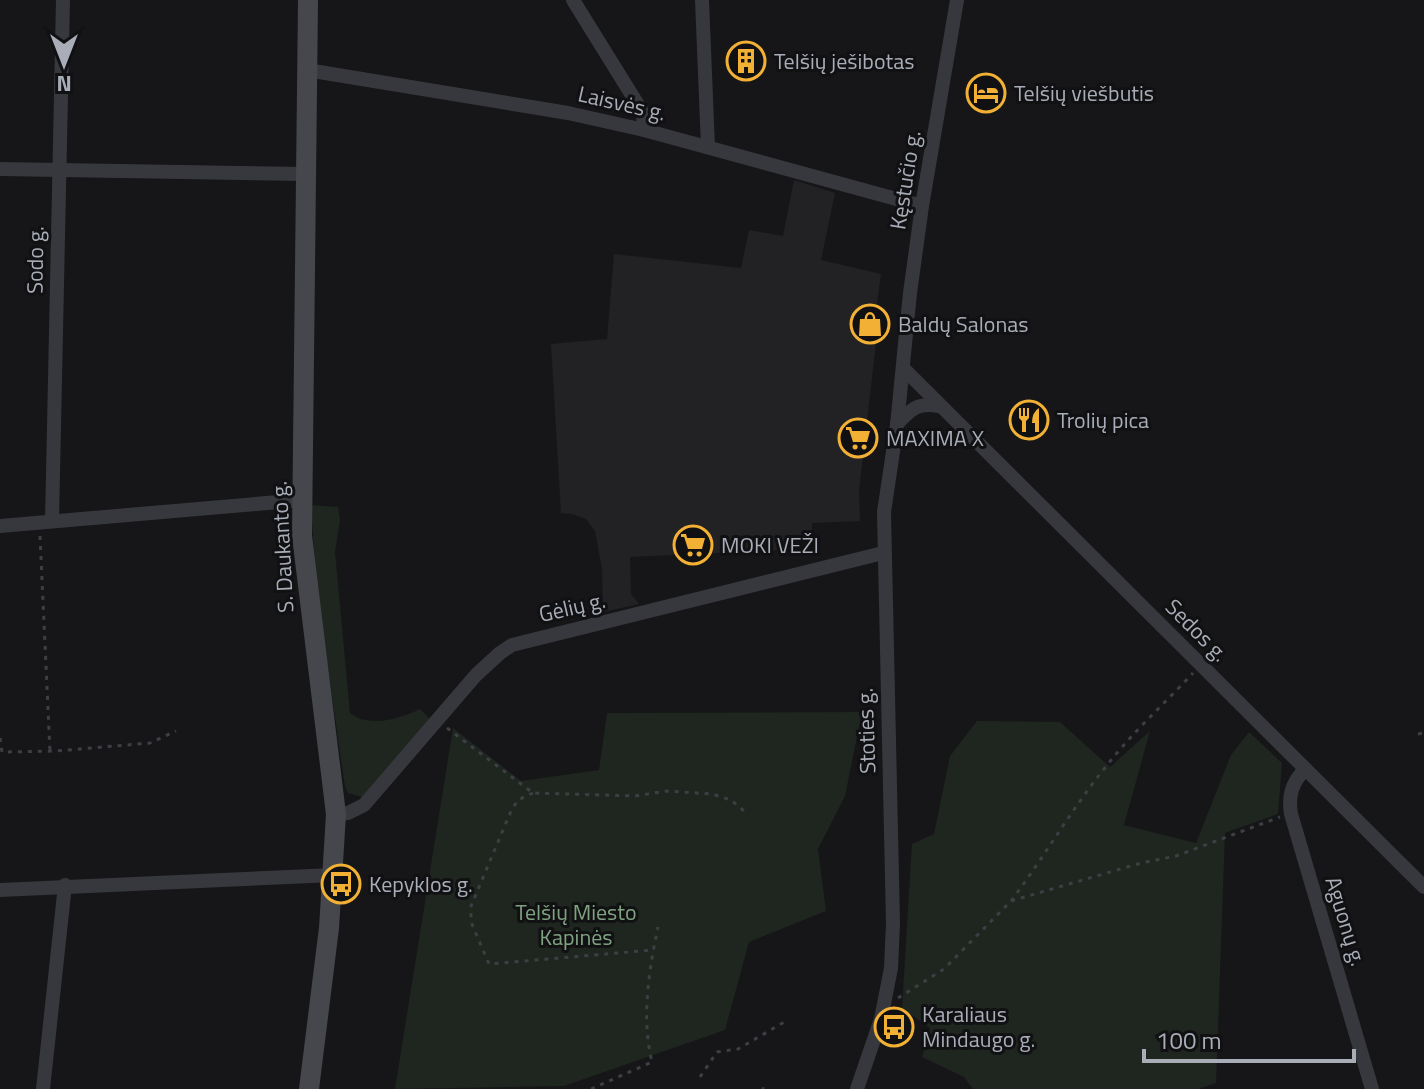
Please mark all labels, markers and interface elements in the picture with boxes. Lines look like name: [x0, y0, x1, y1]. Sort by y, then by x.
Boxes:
north arrow: [24, 24, 104, 104]
building icon: Telšių ješibotas: [725, 40, 767, 82]
place label: Telšių ješibotas: [774, 44, 914, 78]
text: N: [56, 67, 72, 101]
hotel icon: Telšių viešbutis: [965, 72, 1007, 114]
street label: Laisvės g.: [575, 76, 669, 130]
place label: Telšių viešbutis: [1014, 76, 1154, 110]
street label: Kęstučio g.: [880, 128, 930, 232]
street label: Sodo g.: [17, 226, 53, 294]
shop icon: Baldų Salonas: [849, 303, 891, 345]
place label: Baldų Salonas: [898, 307, 1029, 341]
restaurant icon: Trolių pica: [1008, 399, 1050, 441]
place label: Trolių pica: [1057, 403, 1149, 437]
supermarket icon: MAXIMA X: [837, 417, 879, 459]
place label: MAXIMA X: [886, 421, 984, 455]
street label: S. Daukanto g.: [262, 480, 302, 614]
supermarket icon: MOKI VEŽI: [672, 524, 714, 566]
place label: MOKI VEŽI: [721, 528, 819, 562]
street label: Gėlių g.: [535, 583, 609, 631]
street label: Sedos g.: [1158, 591, 1236, 669]
street label: Stoties g.: [848, 688, 884, 774]
bus stop icon: Kepyklos g.: [320, 863, 362, 905]
place label: Kepyklos g.: [369, 867, 473, 901]
street label: Aguonų g.: [1316, 872, 1376, 970]
park label: Telšių Miesto Kapinės: [515, 895, 637, 954]
place label: Karaliaus Mindaugo g.: [922, 997, 1035, 1056]
bus stop icon: Karaliaus Mindaugo g.: [873, 1006, 915, 1048]
scale bar: [1144, 1013, 1354, 1063]
text: 100 m: [1156, 1022, 1222, 1058]

